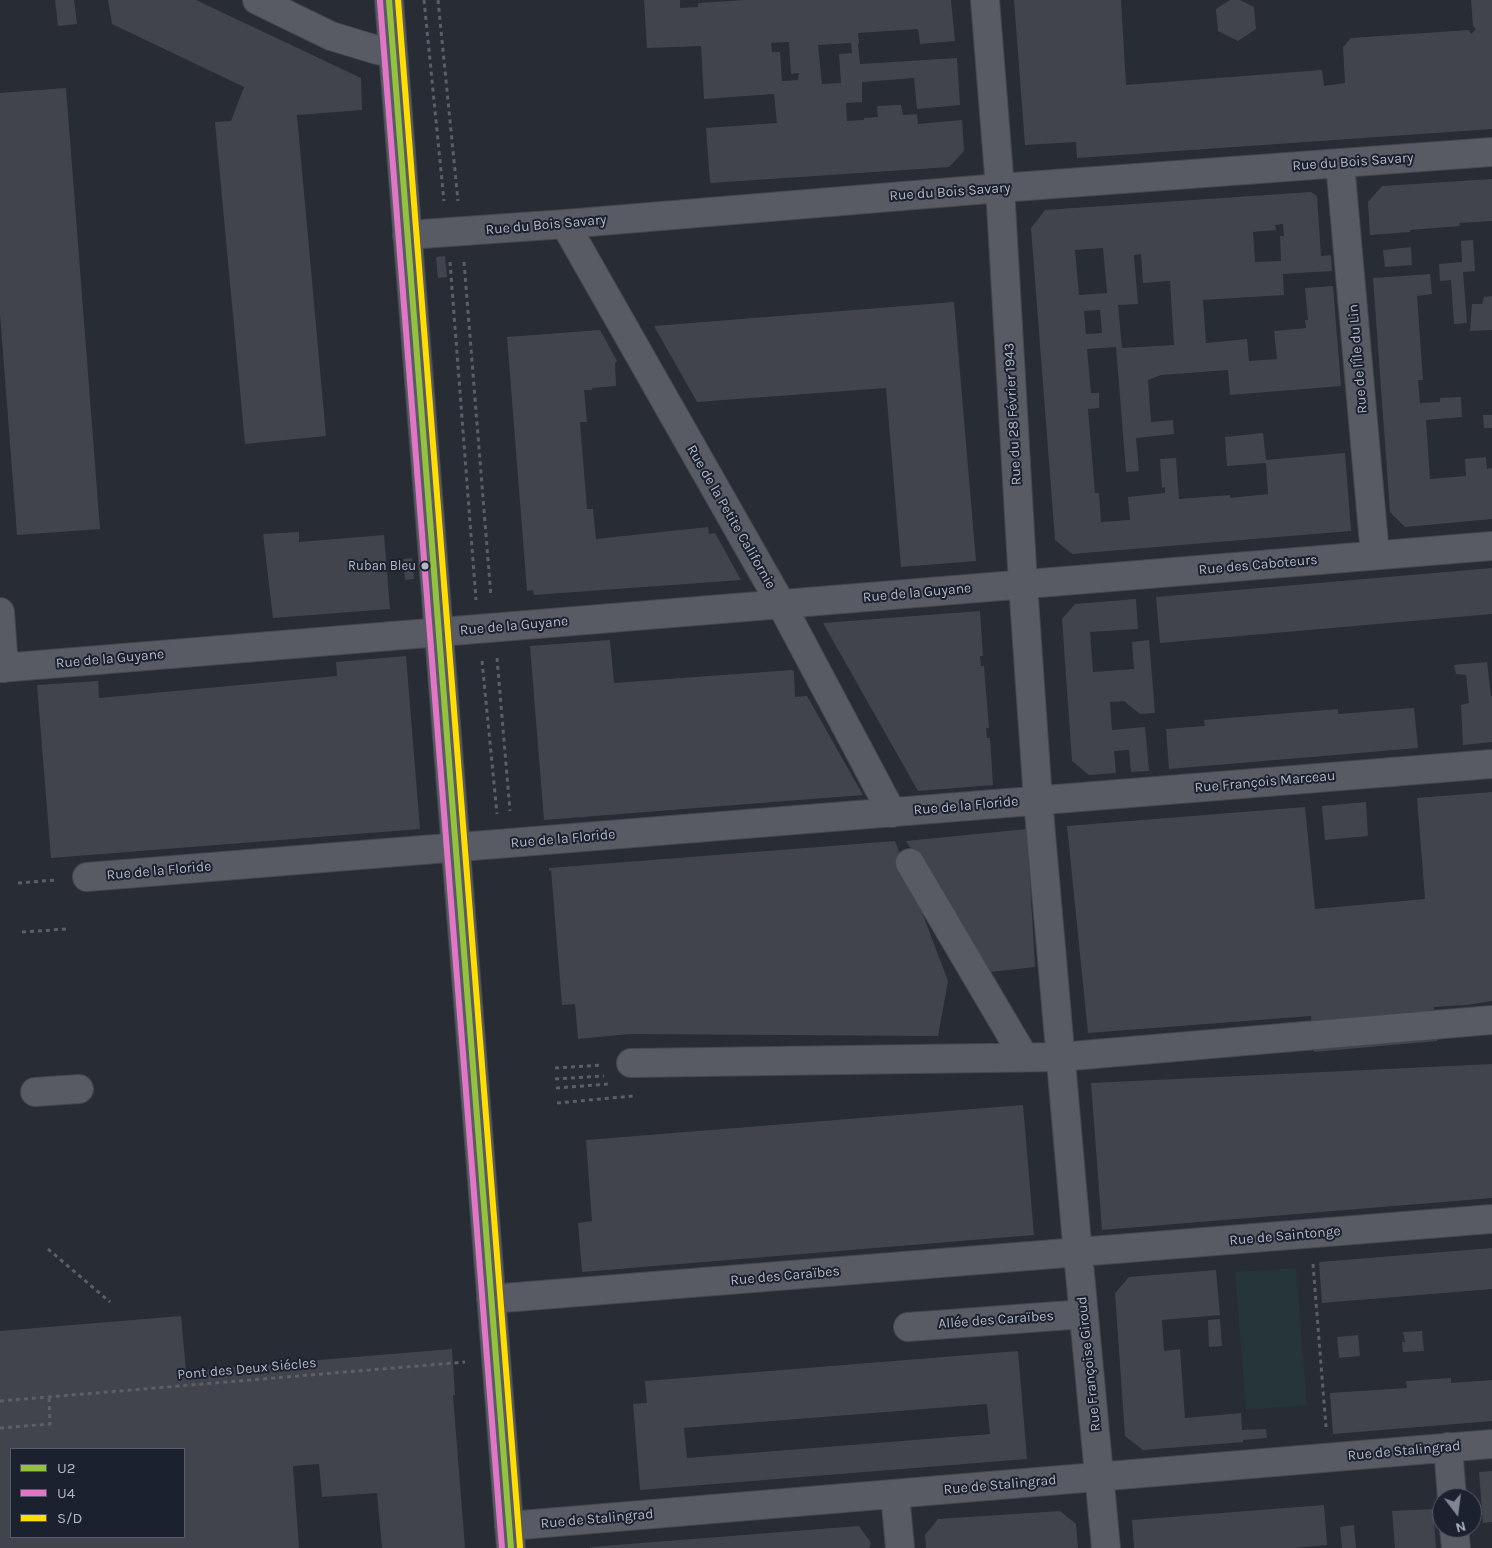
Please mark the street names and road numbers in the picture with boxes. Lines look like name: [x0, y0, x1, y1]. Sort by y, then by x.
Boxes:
street label: Rue du Bois Savary: [1292, 149, 1414, 175]
street label: Rue du Bois Savary: [889, 179, 1011, 205]
street label: Rue du Bois Savary: [485, 211, 607, 239]
street label: Rue de l'Île du Lin: [1345, 304, 1371, 414]
street label: Rue du 28 Février 1943: [1001, 342, 1025, 486]
street label: Rue de la Petite Californie: [683, 442, 779, 592]
street label: Rue des Caboteurs: [1198, 551, 1318, 579]
street label: Rue de la Guyane: [862, 580, 972, 606]
street label: Rue de la Guyane: [459, 613, 569, 639]
street label: Rue de la Guyane: [55, 646, 165, 672]
street label: Rue François Marceau: [1194, 767, 1336, 797]
street label: Rue de la Floride: [913, 793, 1019, 819]
street label: Rue de la Floride: [510, 826, 616, 852]
street label: Rue de la Floride: [106, 858, 212, 884]
street label: Rue de Saintonge: [1229, 1223, 1341, 1249]
street label: Rue des Caraïbes: [730, 1263, 840, 1289]
street label: Rue Françoise Giroud: [1074, 1296, 1104, 1432]
street label: Allée des Caraïbes: [938, 1308, 1054, 1332]
street label: Pont des Deux Siécles: [177, 1355, 317, 1383]
street label: Rue de Stalingrad: [1347, 1438, 1461, 1464]
street label: Rue de Stalingrad: [943, 1472, 1057, 1498]
street label: Rue de Stalingrad: [540, 1506, 654, 1532]

